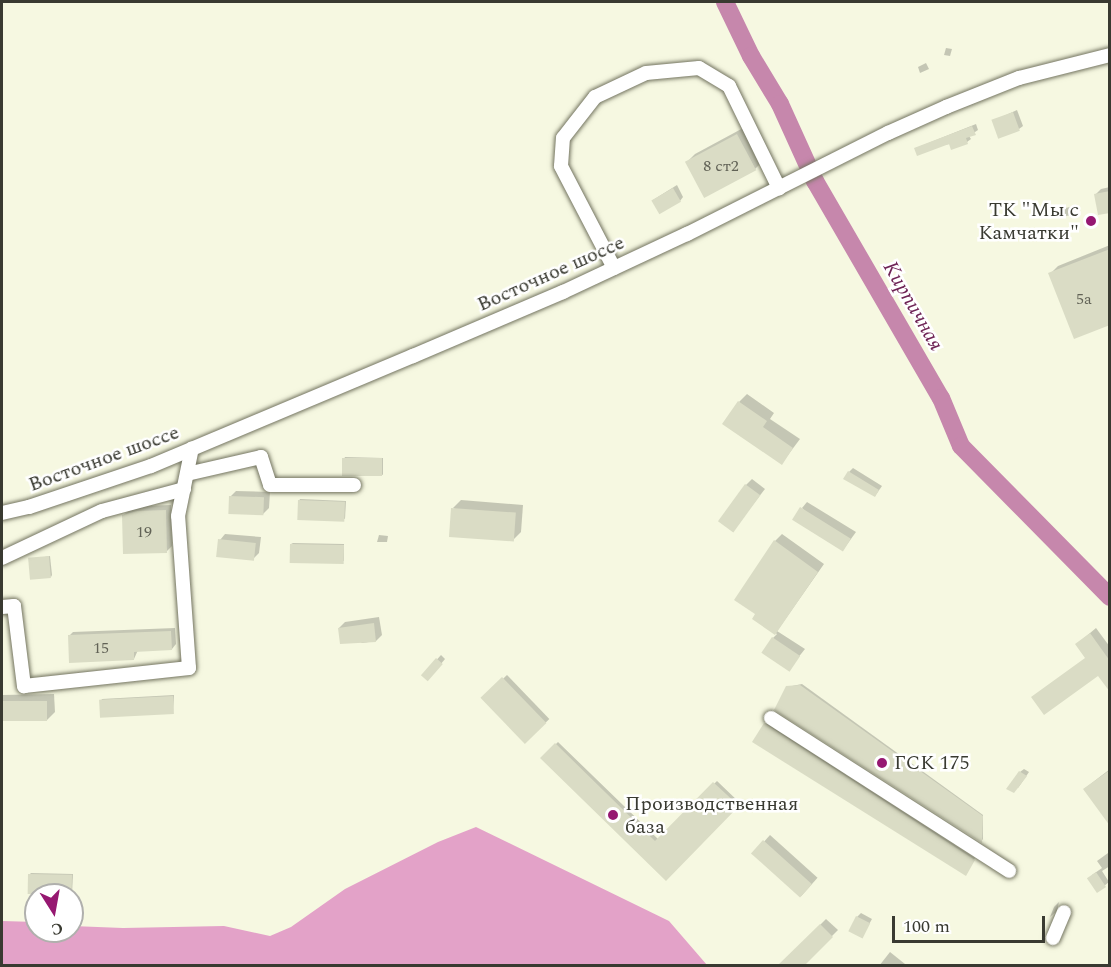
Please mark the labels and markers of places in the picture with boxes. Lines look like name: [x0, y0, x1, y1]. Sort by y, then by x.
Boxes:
place label: ТК "Мы с Камчатки": [978, 198, 1079, 245]
marker: ТК "Мы с Камчатки": [1084, 214, 1098, 228]
place label: ГСК 175: [894, 751, 970, 775]
marker: ГСК 175: [875, 756, 889, 770]
place label: Производственная база: [625, 792, 799, 839]
marker: Производственная база: [606, 808, 620, 822]

